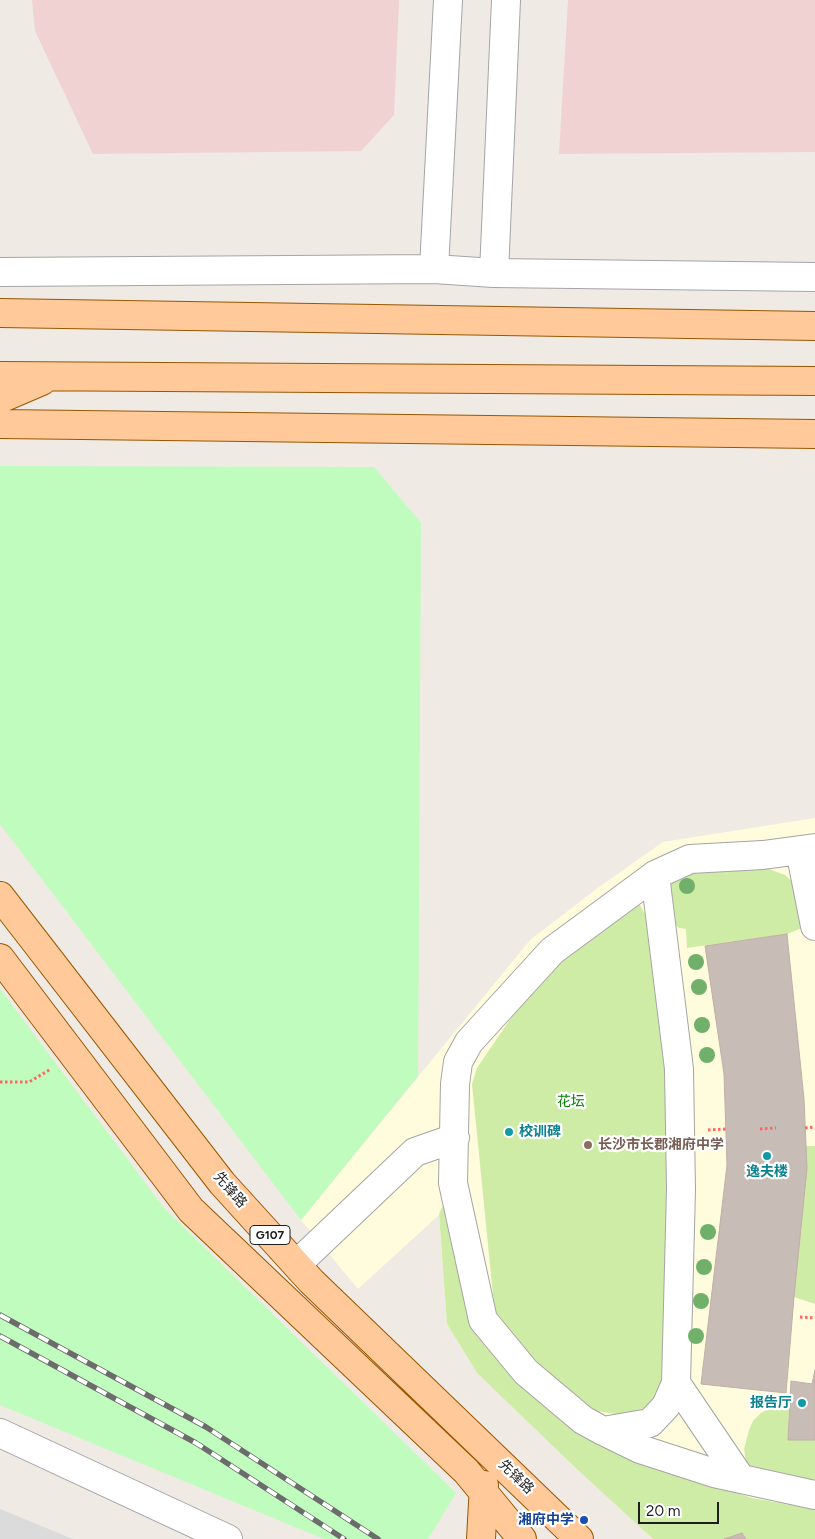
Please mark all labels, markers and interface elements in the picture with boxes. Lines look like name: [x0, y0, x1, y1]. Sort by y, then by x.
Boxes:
park label: 花坛: [557, 1094, 585, 1110]
place label: 校训碑: [519, 1124, 561, 1140]
marker: 校训碑: [503, 1126, 515, 1138]
place label: 长沙市长郡湘府中学: [598, 1137, 724, 1153]
marker: 长沙市长郡湘府中学: [582, 1139, 594, 1151]
marker: 逸夫楼: [761, 1150, 773, 1162]
place label: 逸夫楼: [746, 1164, 788, 1180]
street label: 先锋路: [210, 1169, 250, 1211]
road number: G107: [250, 1226, 290, 1244]
place label: 报告厅: [750, 1395, 792, 1411]
marker: 报告厅: [796, 1397, 808, 1409]
street label: 先锋路: [495, 1456, 537, 1498]
scale bar: [640, 1492, 721, 1524]
text: 20 m: [646, 1502, 680, 1520]
place label: 湘府中学: [518, 1512, 574, 1528]
marker: 湘府中学: [578, 1514, 590, 1526]

